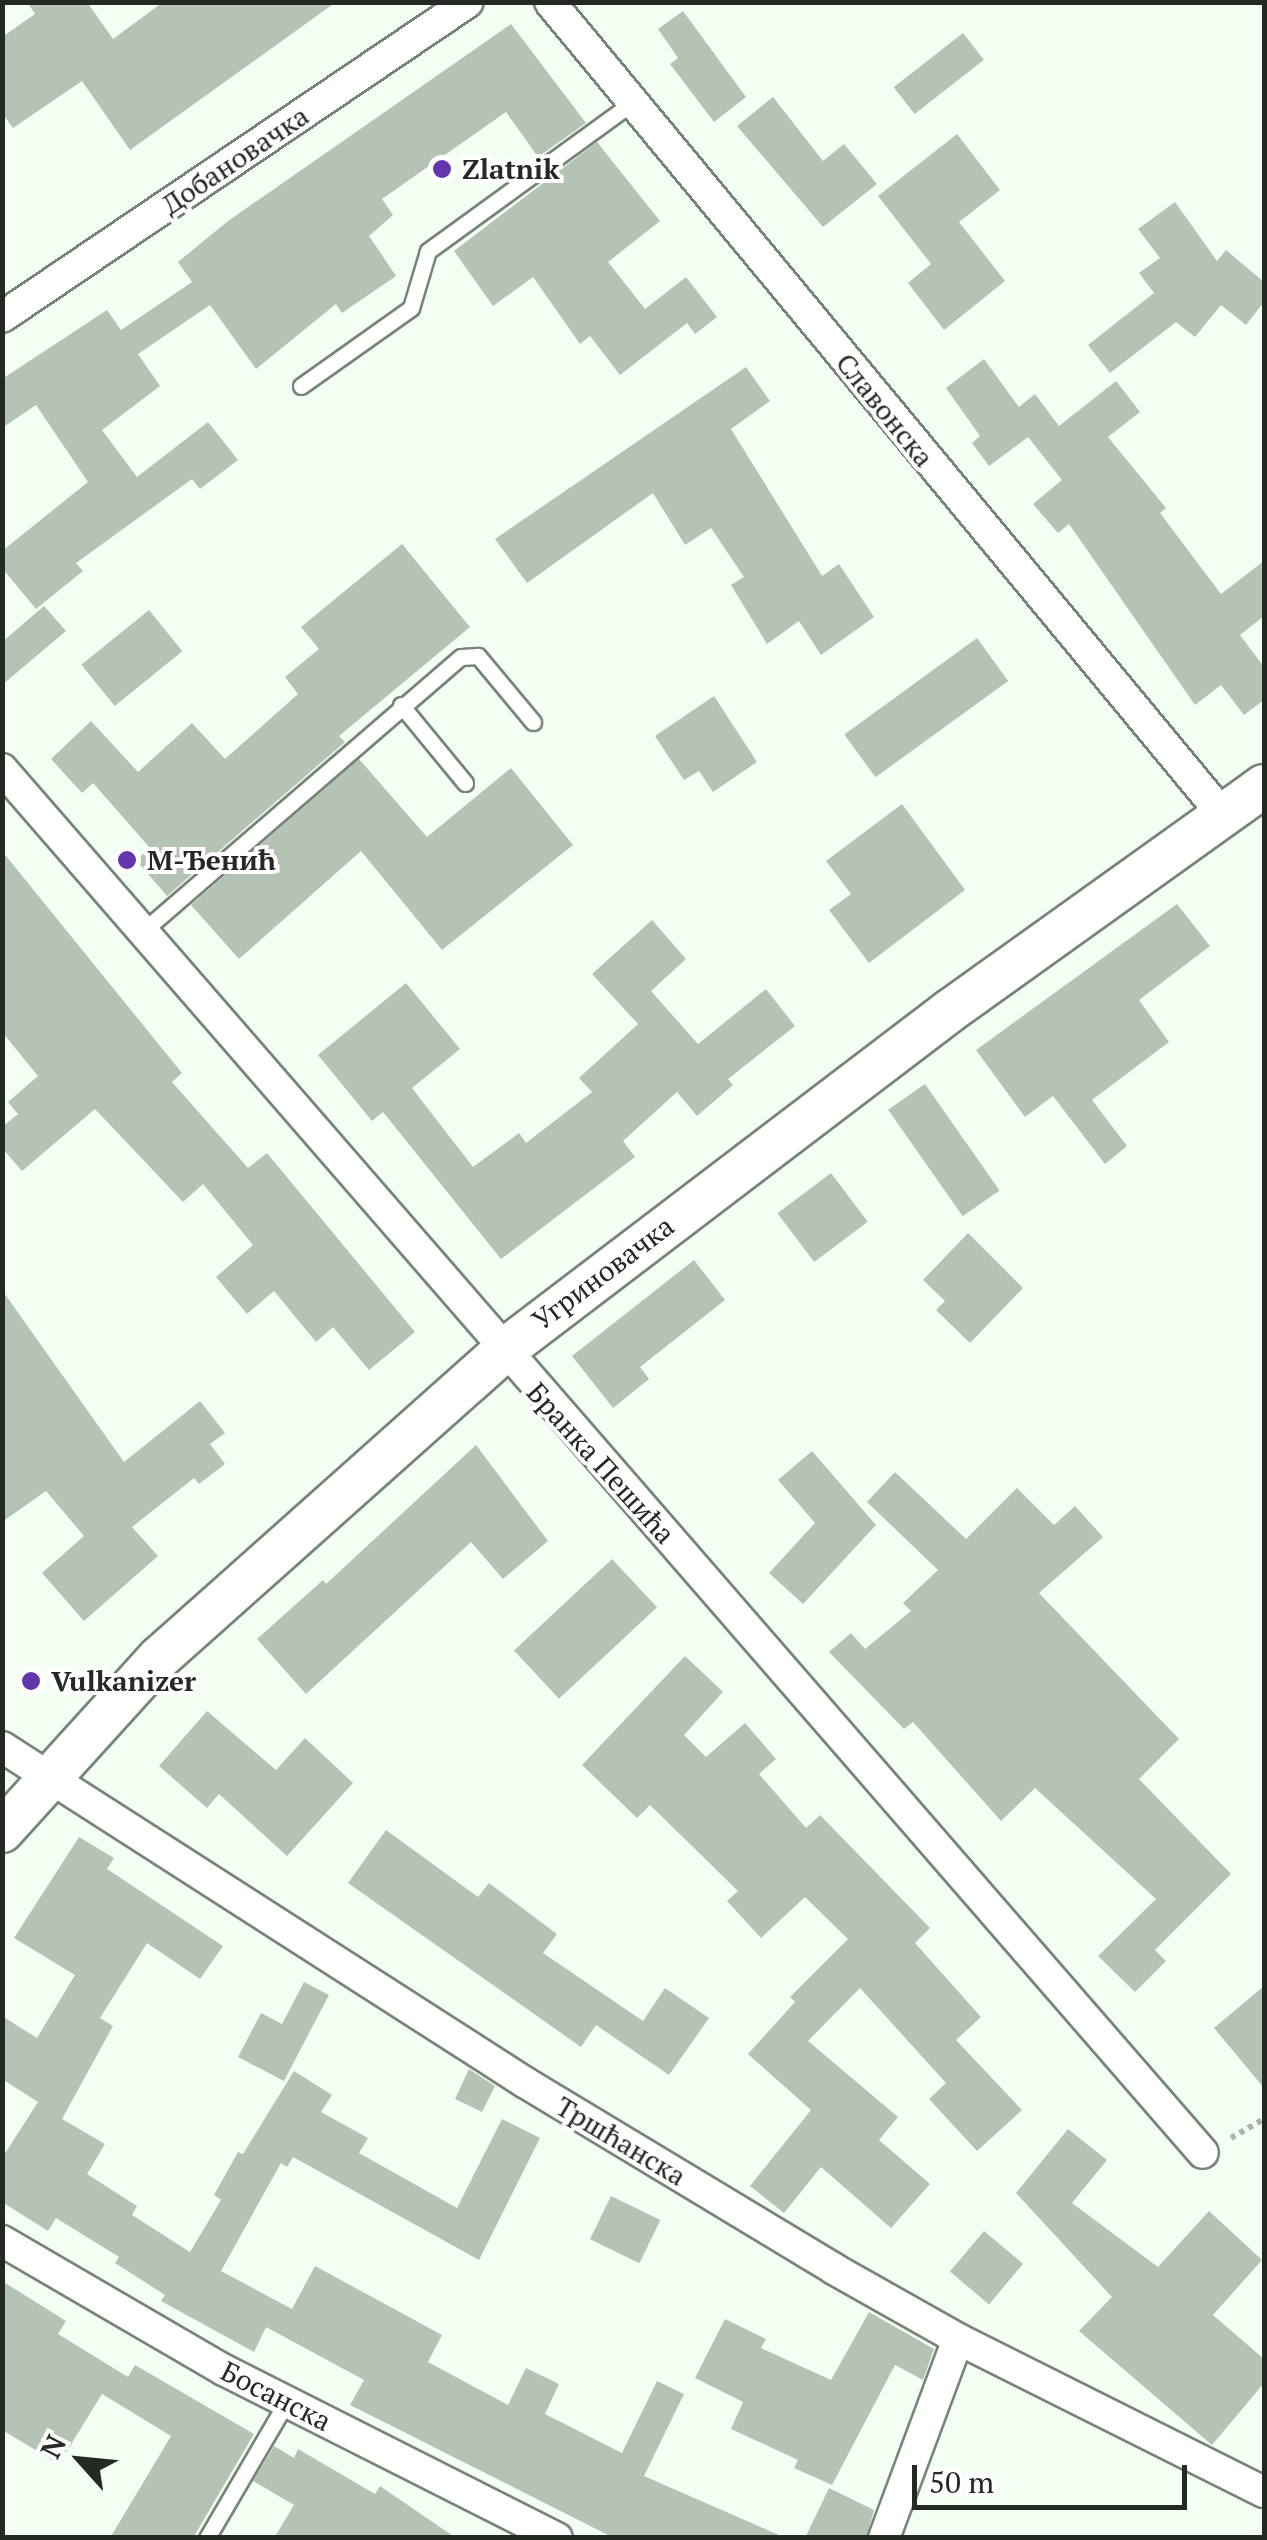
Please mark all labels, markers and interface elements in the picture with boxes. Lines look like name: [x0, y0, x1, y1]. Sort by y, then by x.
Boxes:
street label: Добановачка: [155, 99, 315, 221]
place label: Zlatnik: [462, 152, 559, 186]
marker: Zlatnik: [431, 158, 453, 180]
street label: Славонска: [829, 346, 941, 474]
place label: М-Ђенић: [147, 843, 276, 877]
marker: М-Ђенић: [116, 849, 138, 871]
street label: Угриновачка: [526, 1209, 680, 1337]
street label: Бранка Пешића: [520, 1376, 682, 1550]
place label: Vulkanizer: [51, 1664, 196, 1698]
marker: Vulkanizer: [20, 1670, 42, 1692]
street label: Тршћанска: [550, 2089, 692, 2193]
street label: Босанска: [215, 2354, 337, 2438]
north arrow: [30, 2410, 130, 2510]
text: N: [32, 2428, 74, 2464]
scale bar: [917, 2445, 1192, 2507]
text: 50 m: [929, 2462, 994, 2502]

